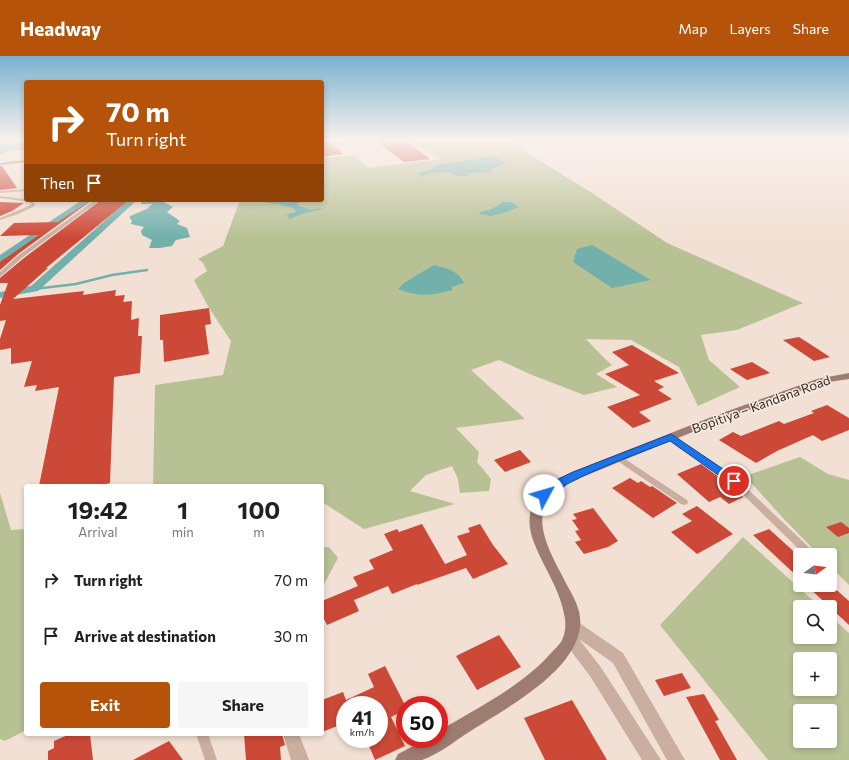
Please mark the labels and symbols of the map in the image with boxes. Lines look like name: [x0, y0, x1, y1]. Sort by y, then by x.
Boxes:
street label: Bopitiya – Kandana Road: [690, 371, 832, 437]
pin: [717, 464, 751, 498]
position arrow: [523, 474, 565, 516]
north arrow: [793, 548, 837, 592]
speed limit sign: 50: [396, 696, 448, 748]

